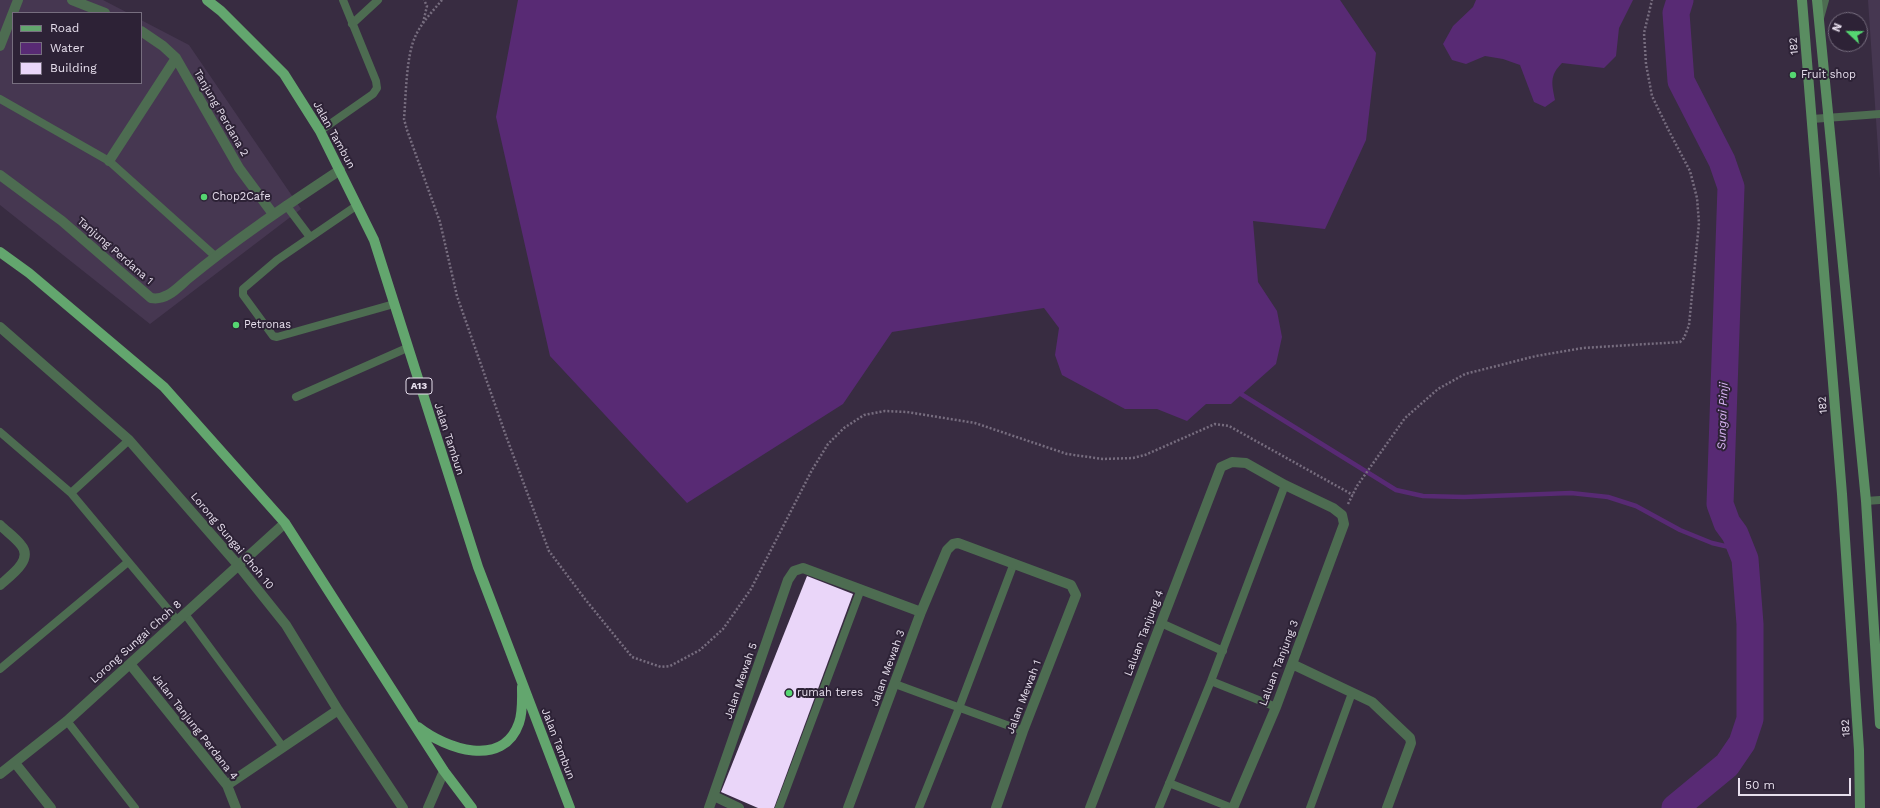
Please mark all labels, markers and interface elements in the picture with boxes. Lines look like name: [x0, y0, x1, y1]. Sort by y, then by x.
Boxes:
legend: [12, 12, 142, 84]
north arrow: [1828, 12, 1868, 52]
text: Road: [50, 21, 79, 35]
text: N: [1830, 21, 1845, 34]
street label: 182: [1787, 37, 1801, 55]
text: Water: [50, 41, 84, 55]
text: Building: [50, 61, 97, 75]
street label: Tanjung Perdana 2: [191, 67, 251, 159]
place label: Fruit shop: [1801, 68, 1856, 82]
marker: Fruit shop: [1788, 70, 1798, 80]
street label: Jalan Tambun: [310, 99, 358, 171]
place label: Chop2Cafe: [212, 190, 270, 204]
marker: Chop2Cafe: [199, 192, 209, 202]
street label: Tanjung Perdana 1: [74, 214, 156, 288]
place label: Petronas: [244, 318, 291, 332]
marker: Petronas: [231, 320, 241, 330]
road number: A13: [406, 378, 432, 394]
water label: Sungai Pinji: [1715, 382, 1731, 450]
street label: 182: [1816, 396, 1830, 414]
street label: Jalan Tambun: [431, 401, 467, 477]
street label: Lorong Sungai Choh 10: [188, 490, 276, 592]
street label: Laluan Tanjung 4: [1122, 588, 1166, 678]
street label: Lorong Sungai Choh 8: [88, 598, 184, 686]
street label: Laluan Tanjung 3: [1257, 618, 1301, 708]
street label: Jalan Mewah 3: [868, 628, 908, 708]
street label: Jalan Mewah 5: [722, 641, 760, 721]
street label: Jalan Mewah 1: [1004, 658, 1044, 736]
street label: Jalan Tanjung Perdana 4: [149, 671, 241, 783]
place label: rumah teres: [797, 686, 863, 700]
marker: rumah teres: [784, 688, 794, 698]
street label: Jalan Tambun: [538, 707, 578, 781]
street label: 182: [1839, 719, 1853, 737]
scale bar: [1740, 770, 1853, 796]
text: 50 m: [1745, 778, 1775, 792]

